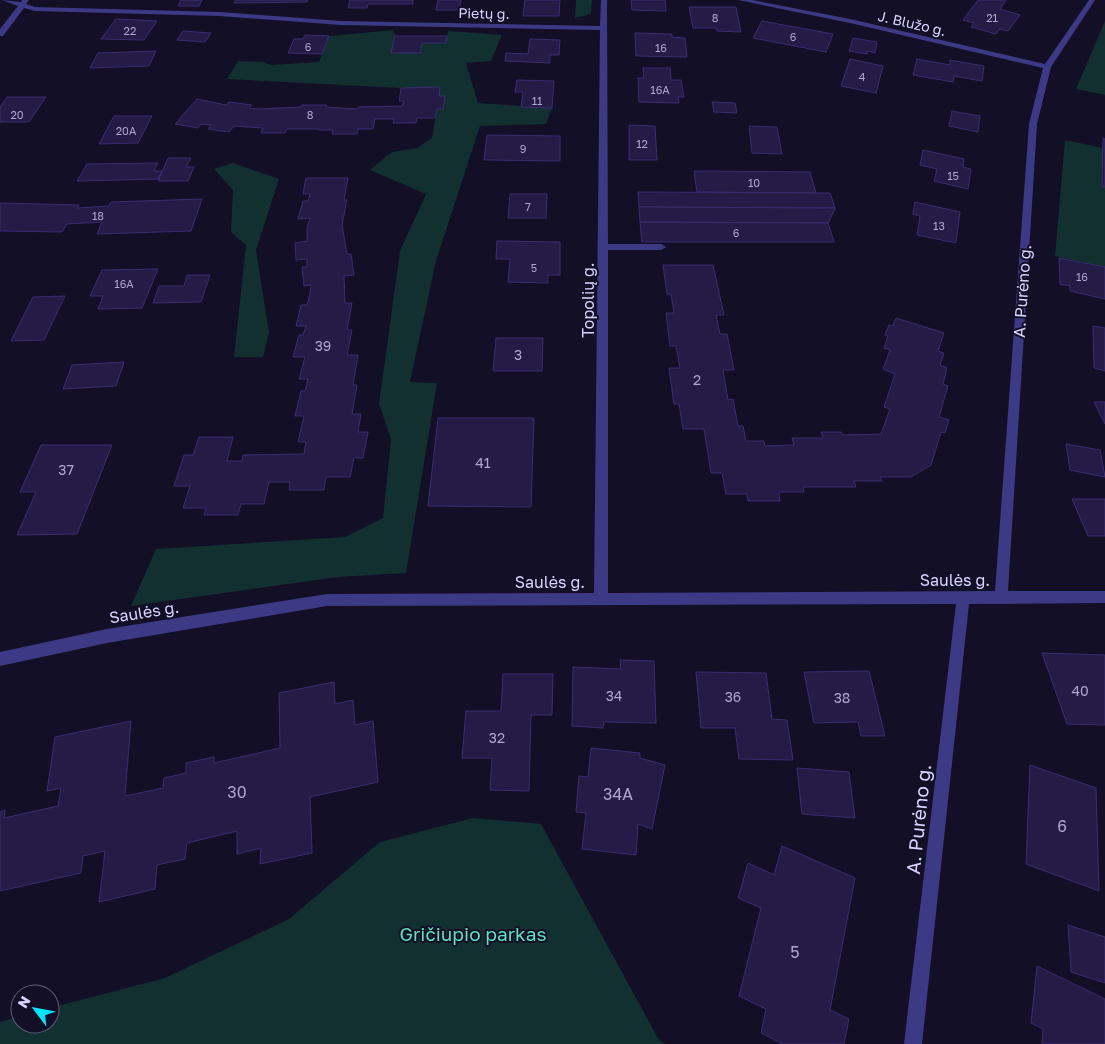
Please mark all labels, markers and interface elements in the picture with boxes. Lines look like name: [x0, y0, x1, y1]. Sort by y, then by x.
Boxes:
street label: Pietų g.: [458, 4, 510, 22]
street label: J. Blužo g.: [876, 7, 948, 39]
house number: 8: [712, 11, 719, 24]
house number: 21: [986, 11, 998, 24]
house number: 22: [124, 24, 136, 37]
house number: 6: [790, 30, 797, 43]
house number: 6: [305, 40, 312, 53]
house number: 16: [655, 41, 667, 54]
house number: 4: [859, 70, 866, 83]
house number: 16A: [650, 83, 670, 96]
house number: 11: [532, 94, 542, 107]
house number: 20: [10, 108, 24, 121]
house number: 8: [307, 108, 314, 121]
house number: 20A: [116, 124, 137, 137]
house number: 12: [636, 137, 648, 150]
house number: 9: [520, 142, 526, 155]
house number: 15: [947, 169, 959, 182]
house number: 10: [748, 176, 760, 189]
house number: 7: [525, 200, 531, 213]
house number: 18: [92, 209, 104, 222]
house number: 13: [933, 219, 945, 232]
house number: 6: [733, 226, 740, 239]
street label: A. Purėno g.: [1009, 244, 1035, 338]
house number: 5: [531, 261, 537, 274]
street label: Topolių g.: [578, 262, 598, 338]
house number: 16: [1076, 270, 1088, 283]
house number: 16A: [114, 277, 134, 290]
house number: 39: [315, 337, 331, 354]
house number: 3: [514, 346, 522, 363]
house number: 2: [693, 371, 701, 388]
house number: 41: [475, 454, 491, 471]
house number: 37: [58, 461, 74, 478]
street label: Saulės g.: [920, 570, 990, 590]
street label: Saulės g.: [515, 572, 585, 592]
street label: Saulės g.: [108, 597, 180, 627]
house number: 40: [1071, 682, 1089, 699]
house number: 34: [606, 687, 622, 704]
house number: 36: [725, 688, 741, 705]
house number: 38: [834, 689, 850, 706]
house number: 32: [489, 729, 505, 746]
street label: A. Purėno g.: [901, 763, 935, 875]
house number: 30: [227, 782, 247, 802]
house number: 34A: [603, 784, 633, 804]
house number: 6: [1057, 816, 1067, 836]
park label: Gričiupio parkas: [400, 922, 546, 945]
house number: 5: [790, 942, 800, 962]
north arrow: [10, 984, 60, 1034]
text: N: [14, 993, 34, 1011]

